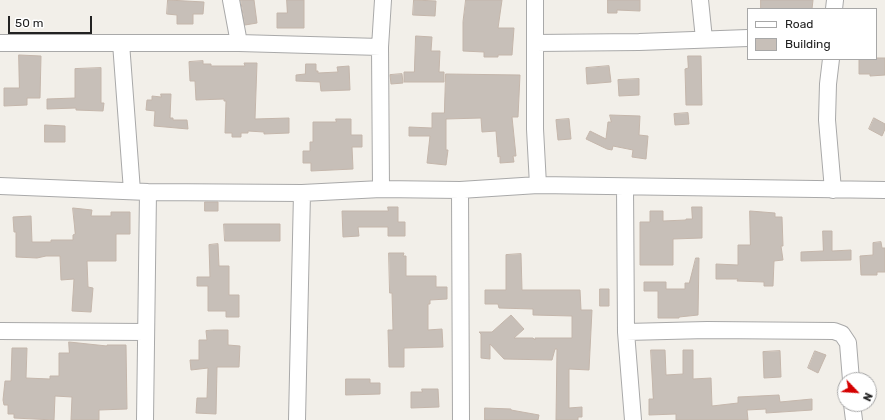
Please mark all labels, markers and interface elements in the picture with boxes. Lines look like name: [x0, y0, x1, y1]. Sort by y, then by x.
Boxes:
scale bar: [10, 8, 94, 34]
legend: [747, 8, 877, 60]
text: 50 m: [15, 16, 43, 30]
text: Road: [785, 17, 813, 31]
text: Building: [785, 37, 831, 51]
north arrow: [837, 372, 877, 412]
text: N: [860, 391, 875, 403]

